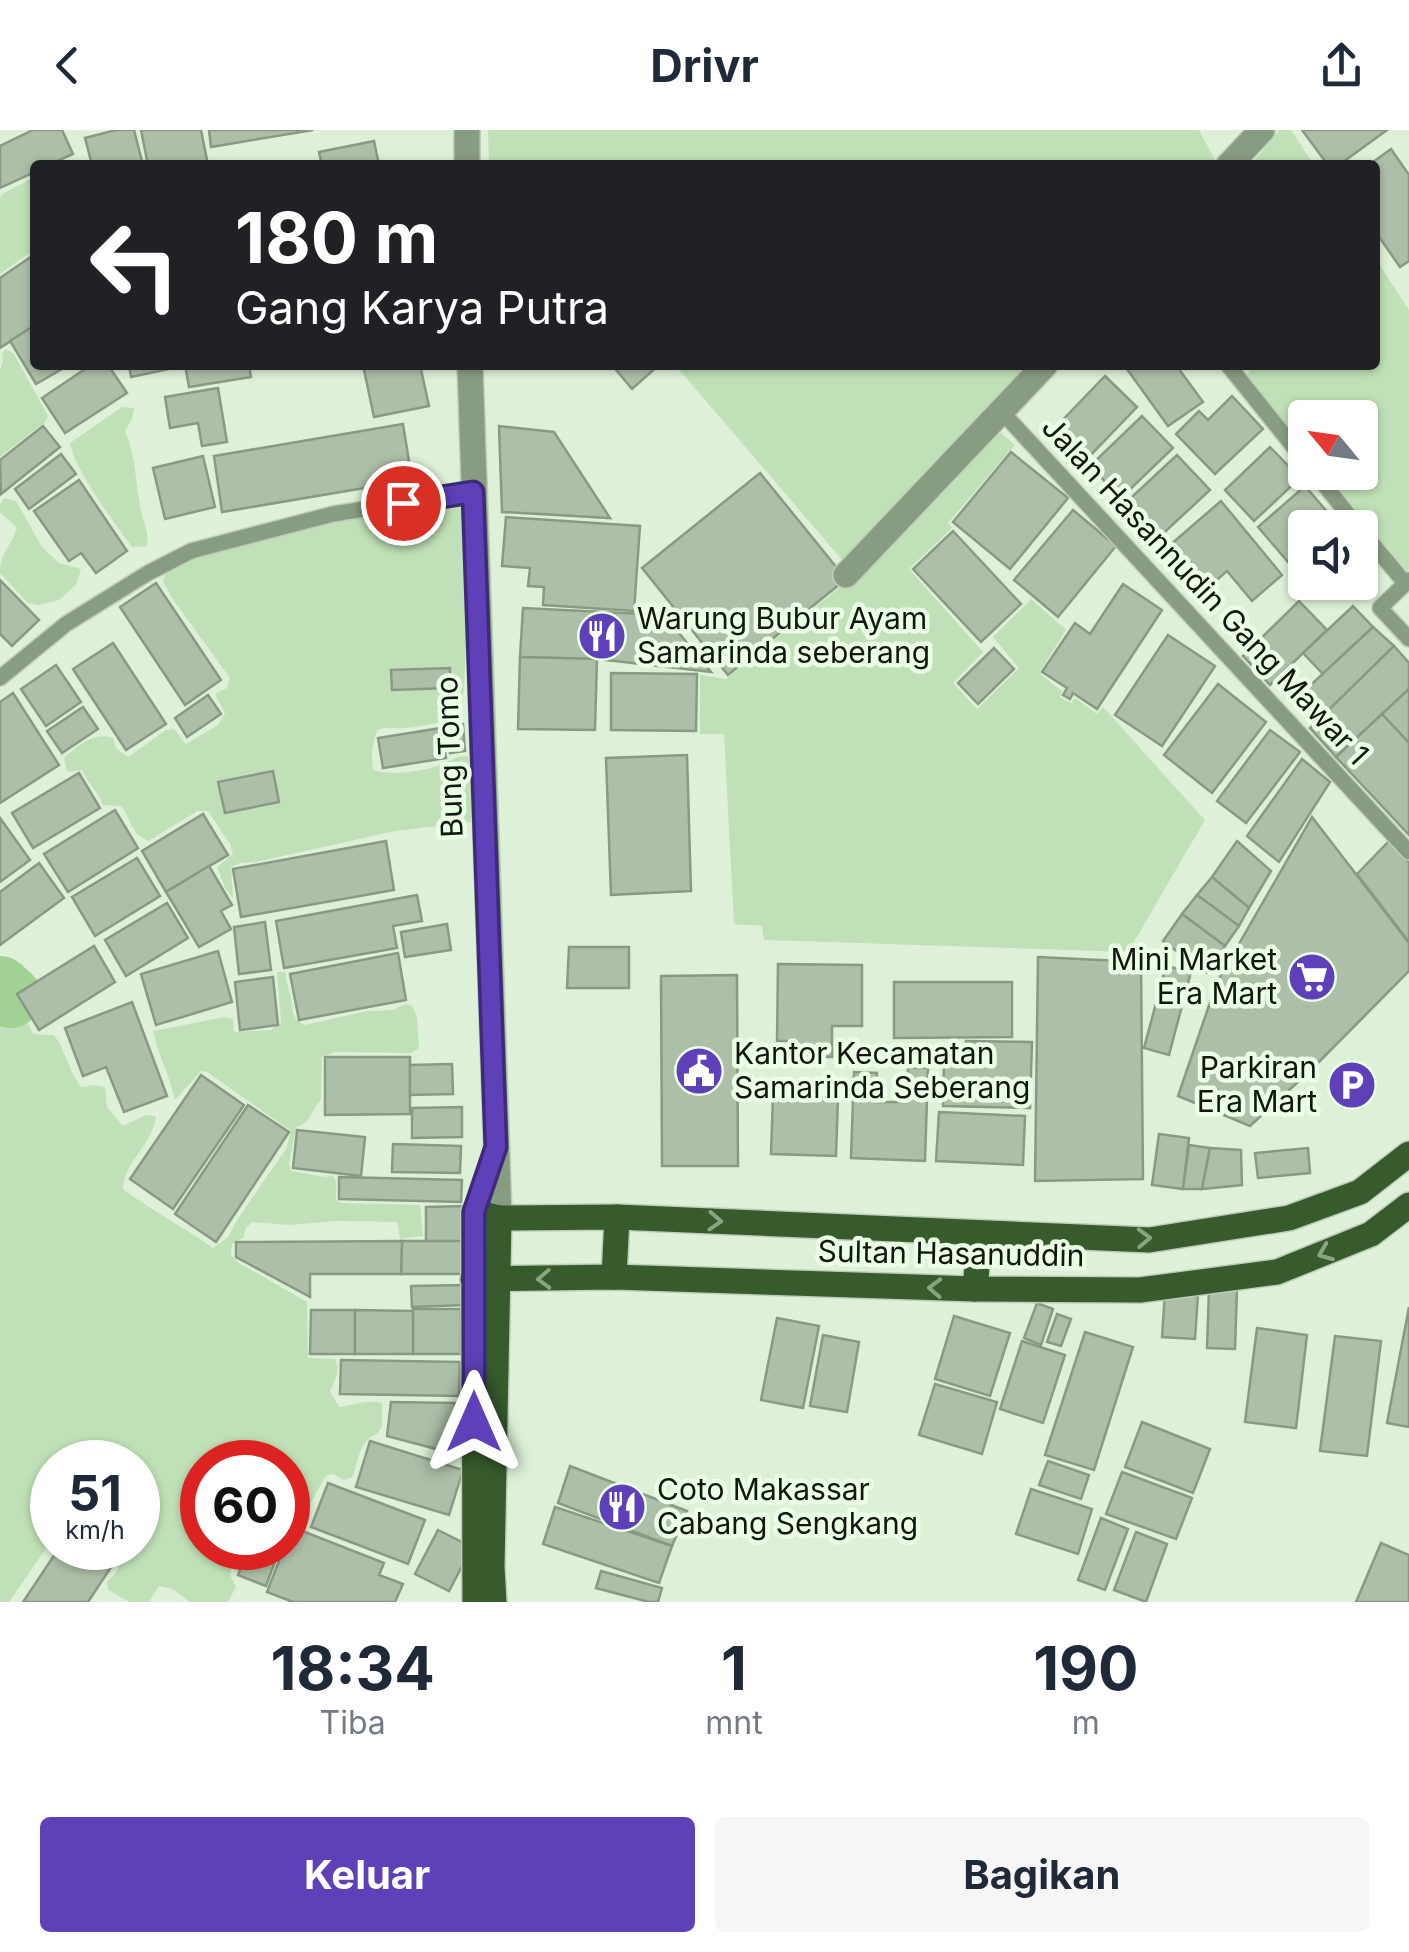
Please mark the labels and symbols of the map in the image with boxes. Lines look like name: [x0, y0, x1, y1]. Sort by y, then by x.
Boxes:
north arrow: [1288, 400, 1378, 490]
street label: Jalan Hasannudin Gang Mawar 1: [1035, 409, 1376, 772]
pin: [361, 461, 446, 546]
place label: Warung Bubur Ayam Samarinda seberang: [637, 600, 930, 670]
restaurant icon: Warung Bubur Ayam Samarinda seberang: [576, 610, 628, 662]
street label: Bung Tomo: [428, 676, 470, 838]
place label: Mini Market Era Mart: [1110, 941, 1277, 1011]
supermarket icon: Mini Market Era Mart: [1286, 951, 1338, 1003]
place label: Kantor Kecamatan Samarinda Seberang: [734, 1035, 1030, 1105]
public building icon: Kantor Kecamatan Samarinda Seberang: [673, 1045, 725, 1097]
place label: Parkiran Era Mart: [1197, 1049, 1317, 1119]
parking icon: Parkiran Era Mart: [1326, 1059, 1378, 1111]
one-way arrow: [707, 1211, 723, 1232]
one-way arrow: [1137, 1228, 1153, 1249]
street label: Sultan Hasanuddin: [817, 1233, 1085, 1273]
one-way arrow: [1317, 1241, 1334, 1261]
one-way arrow: [535, 1268, 551, 1289]
one-way arrow: [926, 1278, 942, 1299]
position arrow: [422, 1370, 526, 1474]
speed limit sign: 60: [180, 1440, 310, 1570]
place label: Coto Makassar Cabang Sengkang: [657, 1471, 918, 1541]
restaurant icon: Coto Makassar Cabang Sengkang: [596, 1481, 648, 1533]

